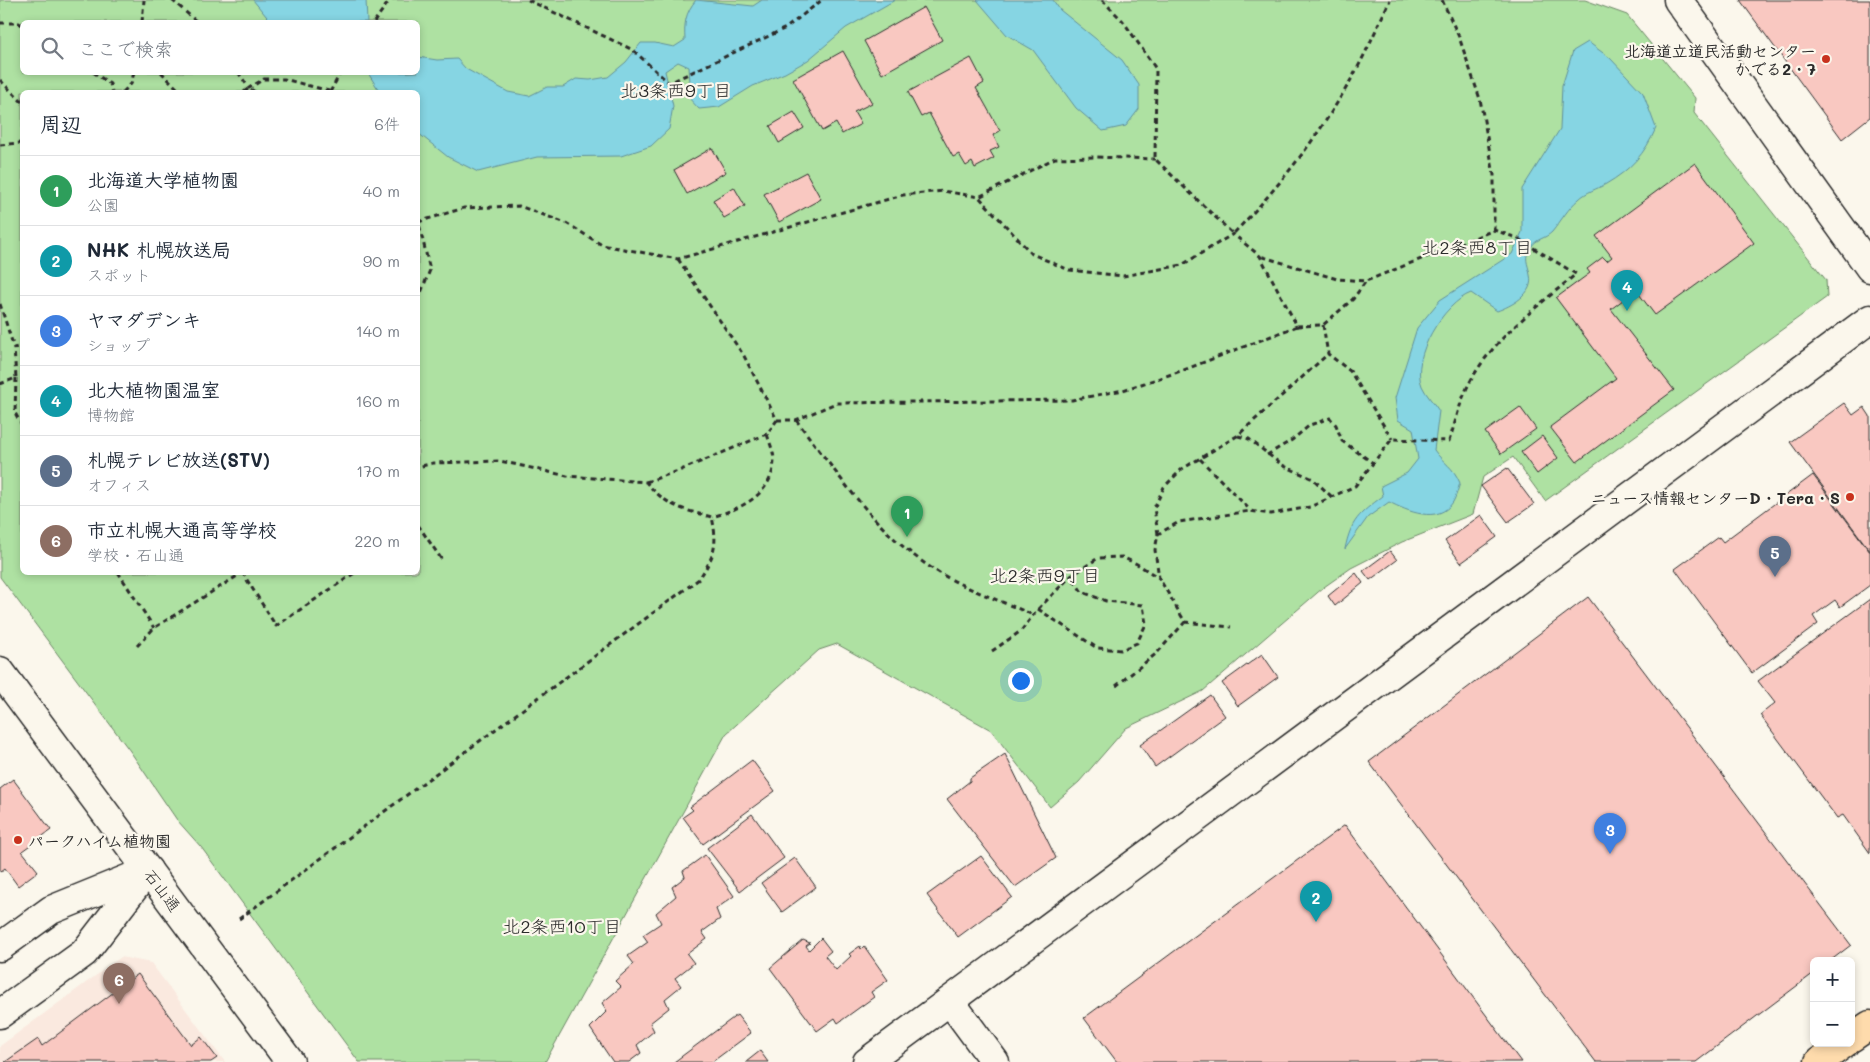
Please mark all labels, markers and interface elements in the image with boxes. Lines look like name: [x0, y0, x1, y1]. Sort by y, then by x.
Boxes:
search box: [20, 20, 420, 75]
icon: search: [38, 34, 66, 62]
text: ここで検索: [78, 36, 173, 61]
place label: 北海道立道民活動センター かでる2・7: [1624, 40, 1816, 79]
marker: 北海道立道民活動センター かでる2・7: [1820, 53, 1832, 65]
district label: 北3条西9丁目: [620, 78, 732, 102]
text: 周辺: [40, 110, 82, 137]
text: 6件: [374, 113, 400, 134]
text: 北海道大学植物園: [87, 167, 239, 192]
text: 1: [52, 180, 60, 201]
text: 40 m: [363, 180, 400, 201]
text: 公園: [87, 194, 119, 215]
district label: 北2条西8丁目: [1422, 235, 1532, 259]
text: NHK 札幌放送局: [87, 237, 231, 262]
text: 2: [52, 250, 60, 271]
text: 90 m: [363, 250, 400, 271]
text: スポット: [87, 264, 151, 285]
pin: 4: [1611, 270, 1643, 311]
text: ヤマダデンキ: [87, 307, 201, 332]
text: 3: [51, 320, 61, 341]
text: 140 m: [356, 320, 400, 341]
text: ショップ: [87, 334, 150, 355]
text: 北大植物園温室: [87, 377, 220, 402]
text: 4: [51, 390, 61, 411]
text: 160 m: [355, 390, 400, 411]
text: 博物館: [87, 404, 135, 425]
text: 札幌テレビ放送(STV): [87, 447, 270, 472]
text: 5: [51, 460, 61, 481]
text: 170 m: [356, 460, 400, 481]
text: オフィス: [87, 474, 151, 495]
place label: ニュース情報センターD・Tera・S: [1591, 487, 1840, 508]
marker: ニュース情報センターD・Tera・S: [1844, 491, 1856, 503]
pin: 1: [891, 496, 923, 537]
text: 市立札幌大通高等学校: [87, 517, 277, 542]
text: 6: [51, 530, 61, 551]
text: 220 m: [354, 530, 400, 551]
pin: 5: [1759, 536, 1791, 577]
text: 学校 · 石山通: [87, 544, 184, 565]
district label: 北2条西9丁目: [990, 563, 1100, 587]
your location: [1008, 668, 1034, 694]
pin: 3: [1594, 813, 1626, 854]
place label: パークハイム植物園: [28, 830, 171, 851]
marker: パークハイム植物園: [12, 834, 24, 846]
street label: 石山通: [140, 865, 186, 915]
pin: 2: [1300, 881, 1332, 922]
district label: 北2条西10丁目: [502, 914, 622, 938]
map controls: [1810, 957, 1855, 1047]
button: +: [1810, 957, 1855, 1002]
pin: 6: [103, 963, 135, 1004]
button: −: [1810, 1002, 1855, 1047]

